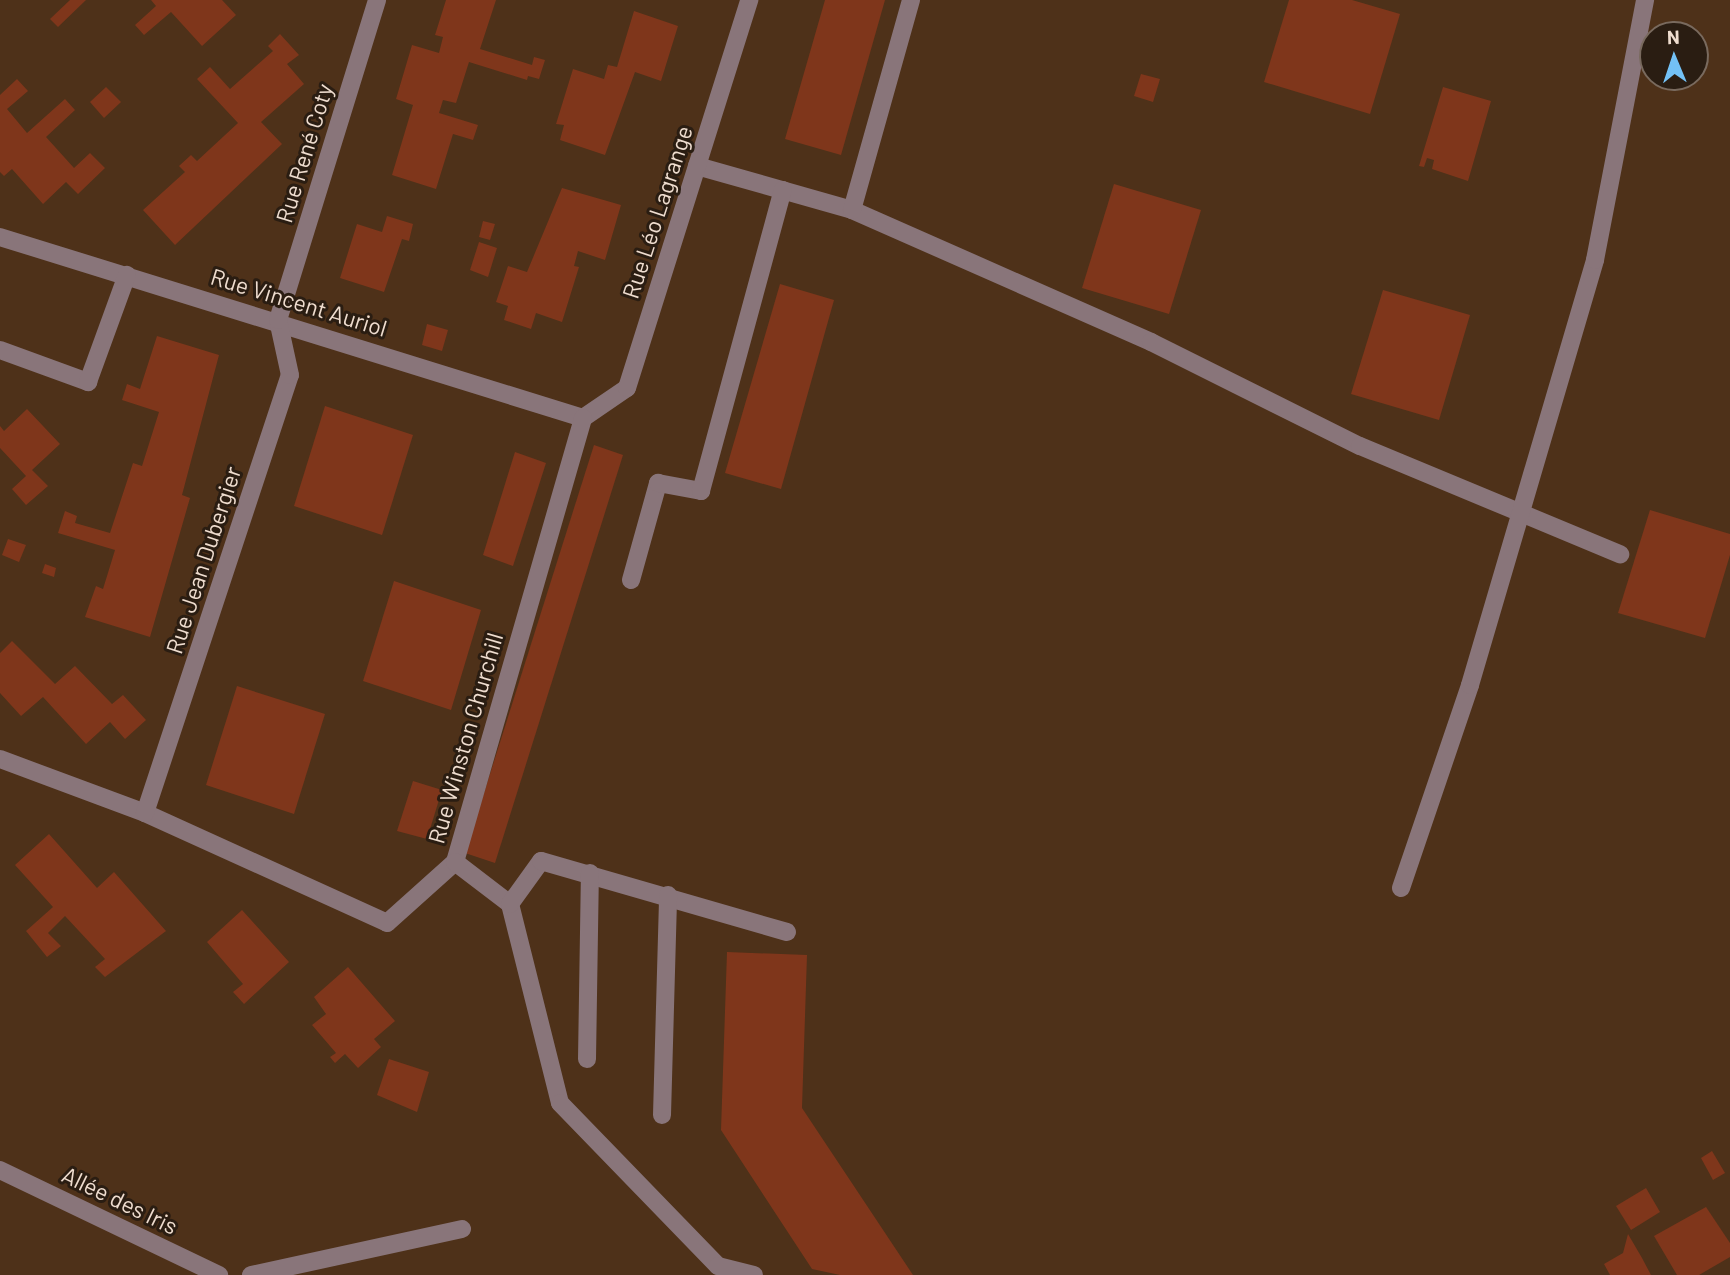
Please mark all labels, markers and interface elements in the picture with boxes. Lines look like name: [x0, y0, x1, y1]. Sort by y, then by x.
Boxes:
north arrow: [1639, 21, 1709, 91]
text: N: [1667, 25, 1680, 48]
street label: Rue René Coty: [270, 80, 338, 226]
street label: Rue Léo Lagrange: [616, 122, 698, 302]
street label: Rue Vincent Auriol: [208, 262, 390, 342]
street label: Rue Jean Dubergier: [160, 463, 246, 657]
street label: Rue Winston Churchill: [422, 629, 508, 847]
street label: Allée des Iris: [58, 1160, 182, 1240]

